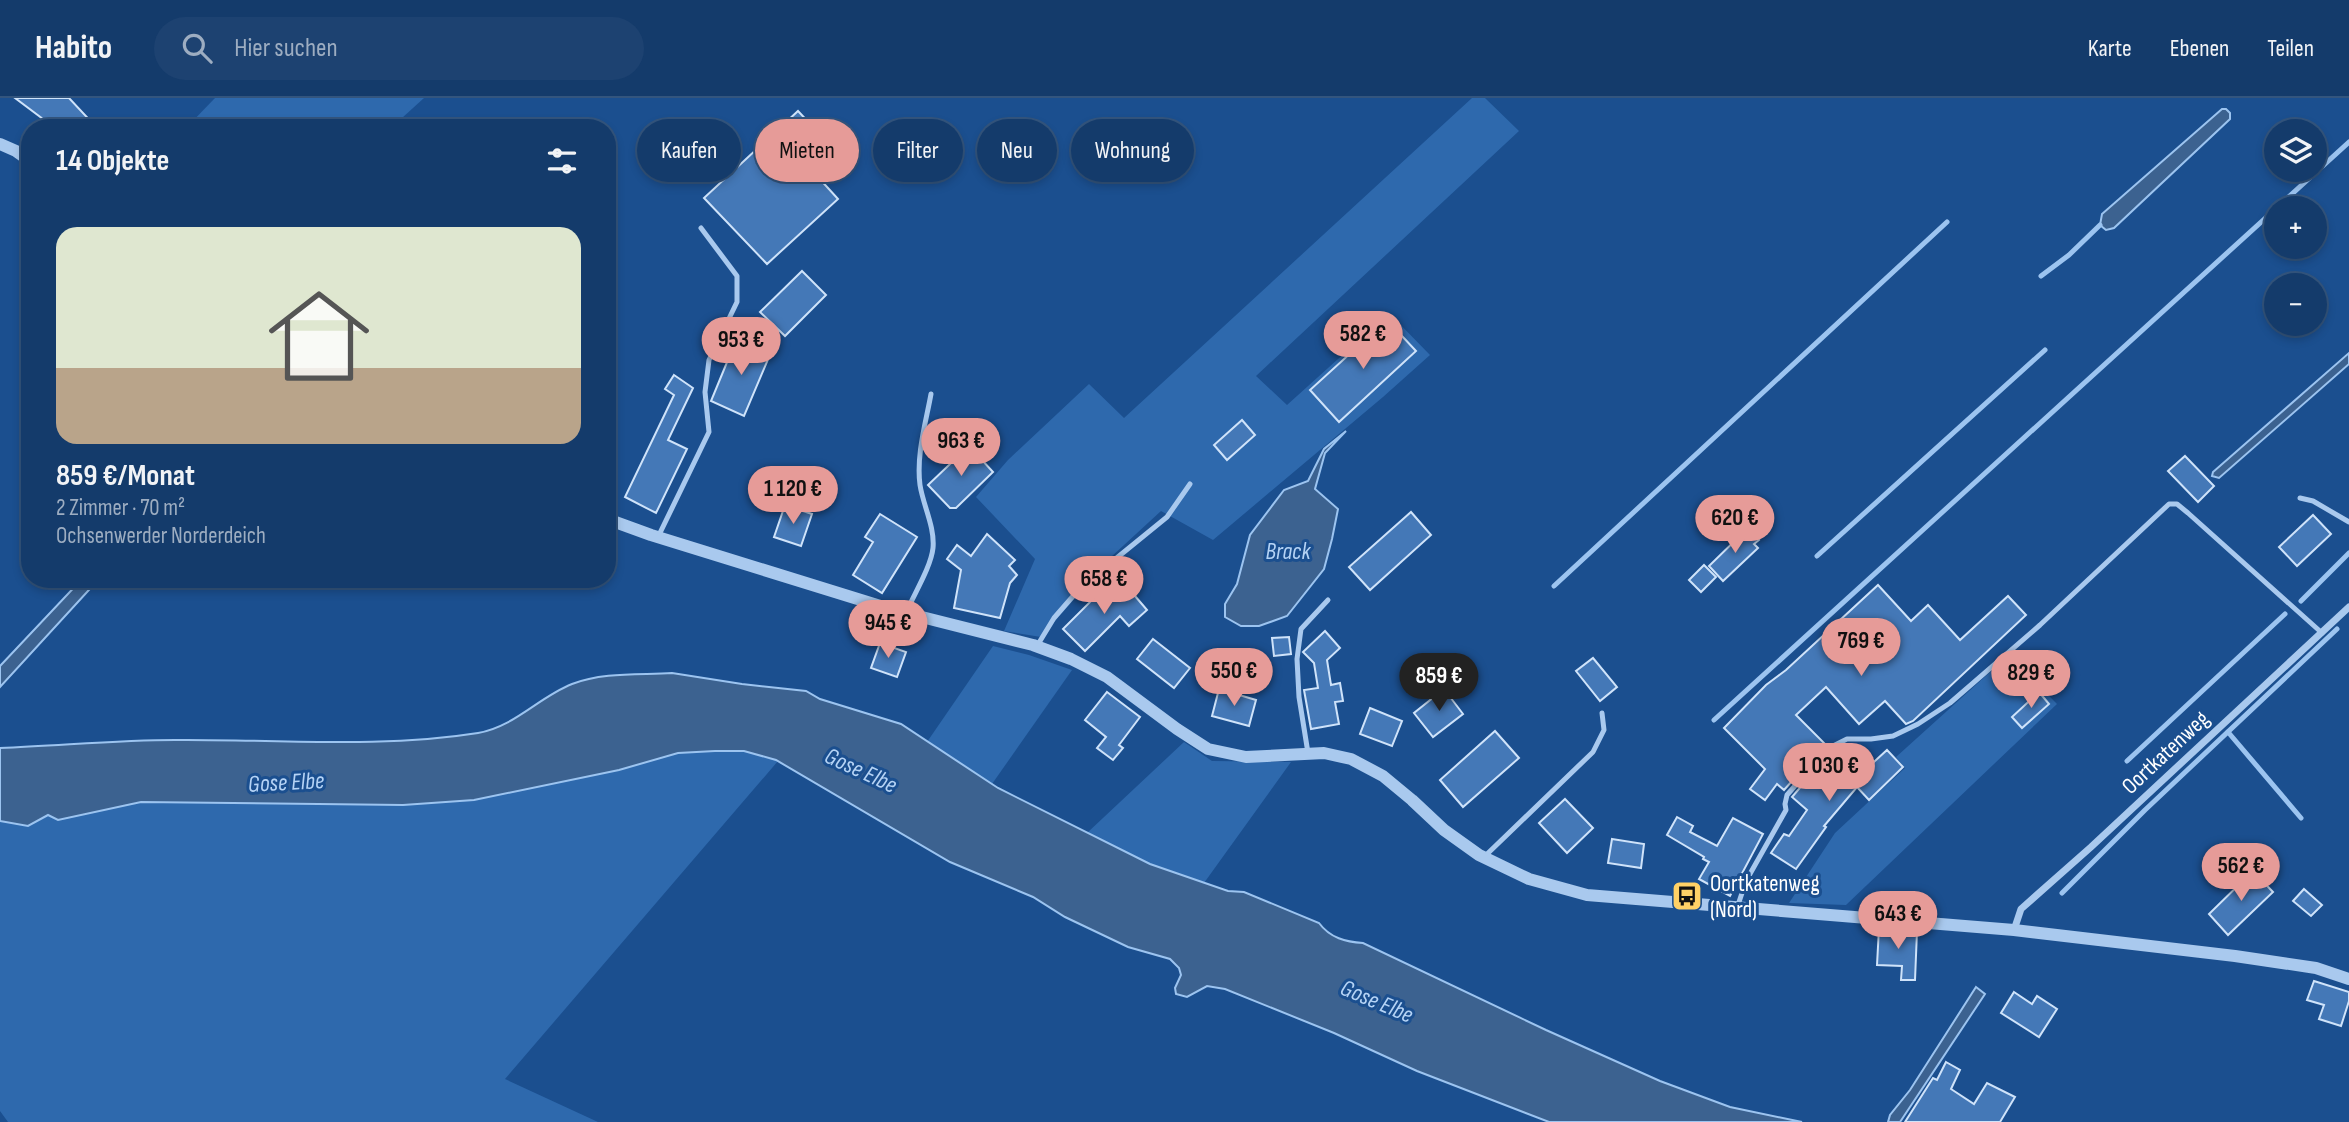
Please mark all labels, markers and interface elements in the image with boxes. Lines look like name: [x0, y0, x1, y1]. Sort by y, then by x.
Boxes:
search box: [154, 17, 644, 80]
text: Habito: [35, 28, 112, 68]
icon: search: [178, 29, 216, 67]
text: Hier suchen: [234, 33, 338, 64]
text: Karte: [2088, 34, 2132, 63]
text: Ebenen: [2170, 34, 2229, 63]
text: Teilen: [2267, 34, 2314, 63]
chip: Kaufen: [637, 119, 741, 182]
chip: Mieten: [755, 119, 859, 182]
chip: Filter: [873, 119, 963, 182]
chip: Neu: [977, 119, 1057, 182]
chip: Wohnung: [1071, 119, 1194, 182]
map controls: [2264, 119, 2327, 336]
button: layers: [2264, 119, 2327, 182]
icon: filters: [543, 142, 581, 180]
text: 14 Objekte: [56, 143, 169, 179]
button: +: [2264, 196, 2327, 259]
icon: home: [256, 273, 382, 399]
button: −: [2264, 273, 2327, 336]
pin: 582 €: [1314, 312, 1412, 371]
pin: 953 €: [692, 317, 790, 377]
text: 582 €: [1340, 320, 1386, 348]
text: 953 €: [718, 326, 764, 354]
pin: 963 €: [912, 418, 1010, 478]
text: 963 €: [937, 427, 985, 455]
text: 859 €/Monat: [56, 458, 195, 494]
pin: 1 120 €: [728, 466, 858, 526]
text: 1 120 €: [764, 475, 822, 503]
text: 2 Zimmer · 70 m²: [56, 494, 185, 522]
pin: 620 €: [1686, 496, 1784, 555]
text: 620 €: [1711, 504, 1759, 532]
text: Ochsenwerder Norderdeich: [56, 522, 266, 550]
water label: Brack: [1266, 537, 1312, 566]
pin: 658 €: [1055, 556, 1153, 616]
text: 658 €: [1080, 565, 1128, 593]
pin: 945 €: [839, 601, 937, 660]
text: 945 €: [864, 609, 912, 637]
pin: 769 €: [1812, 618, 1910, 678]
text: 769 €: [1837, 627, 1885, 655]
pin: 550 €: [1185, 648, 1283, 708]
pin: 829 €: [1982, 650, 2080, 710]
pin: 859 €: [1390, 654, 1488, 713]
text: 550 €: [1211, 657, 1257, 685]
text: 829 €: [2007, 659, 2055, 687]
text: 859 €: [1415, 662, 1463, 690]
street label: Oortkatenweg: [2116, 705, 2215, 800]
water label: Gose Elbe: [820, 741, 901, 800]
pin: 1 030 €: [1764, 744, 1894, 803]
text: 1 030 €: [1799, 752, 1859, 780]
water label: Gose Elbe: [247, 766, 325, 799]
pin: 562 €: [2192, 844, 2290, 903]
text: 562 €: [2218, 852, 2264, 880]
place label: Oortkatenweg (Nord): [1710, 870, 1820, 924]
bus stop icon: Oortkatenweg (Nord): [1670, 879, 1704, 913]
pin: 643 €: [1849, 892, 1947, 951]
text: 643 €: [1874, 900, 1922, 928]
water label: Gose Elbe: [1336, 973, 1418, 1030]

